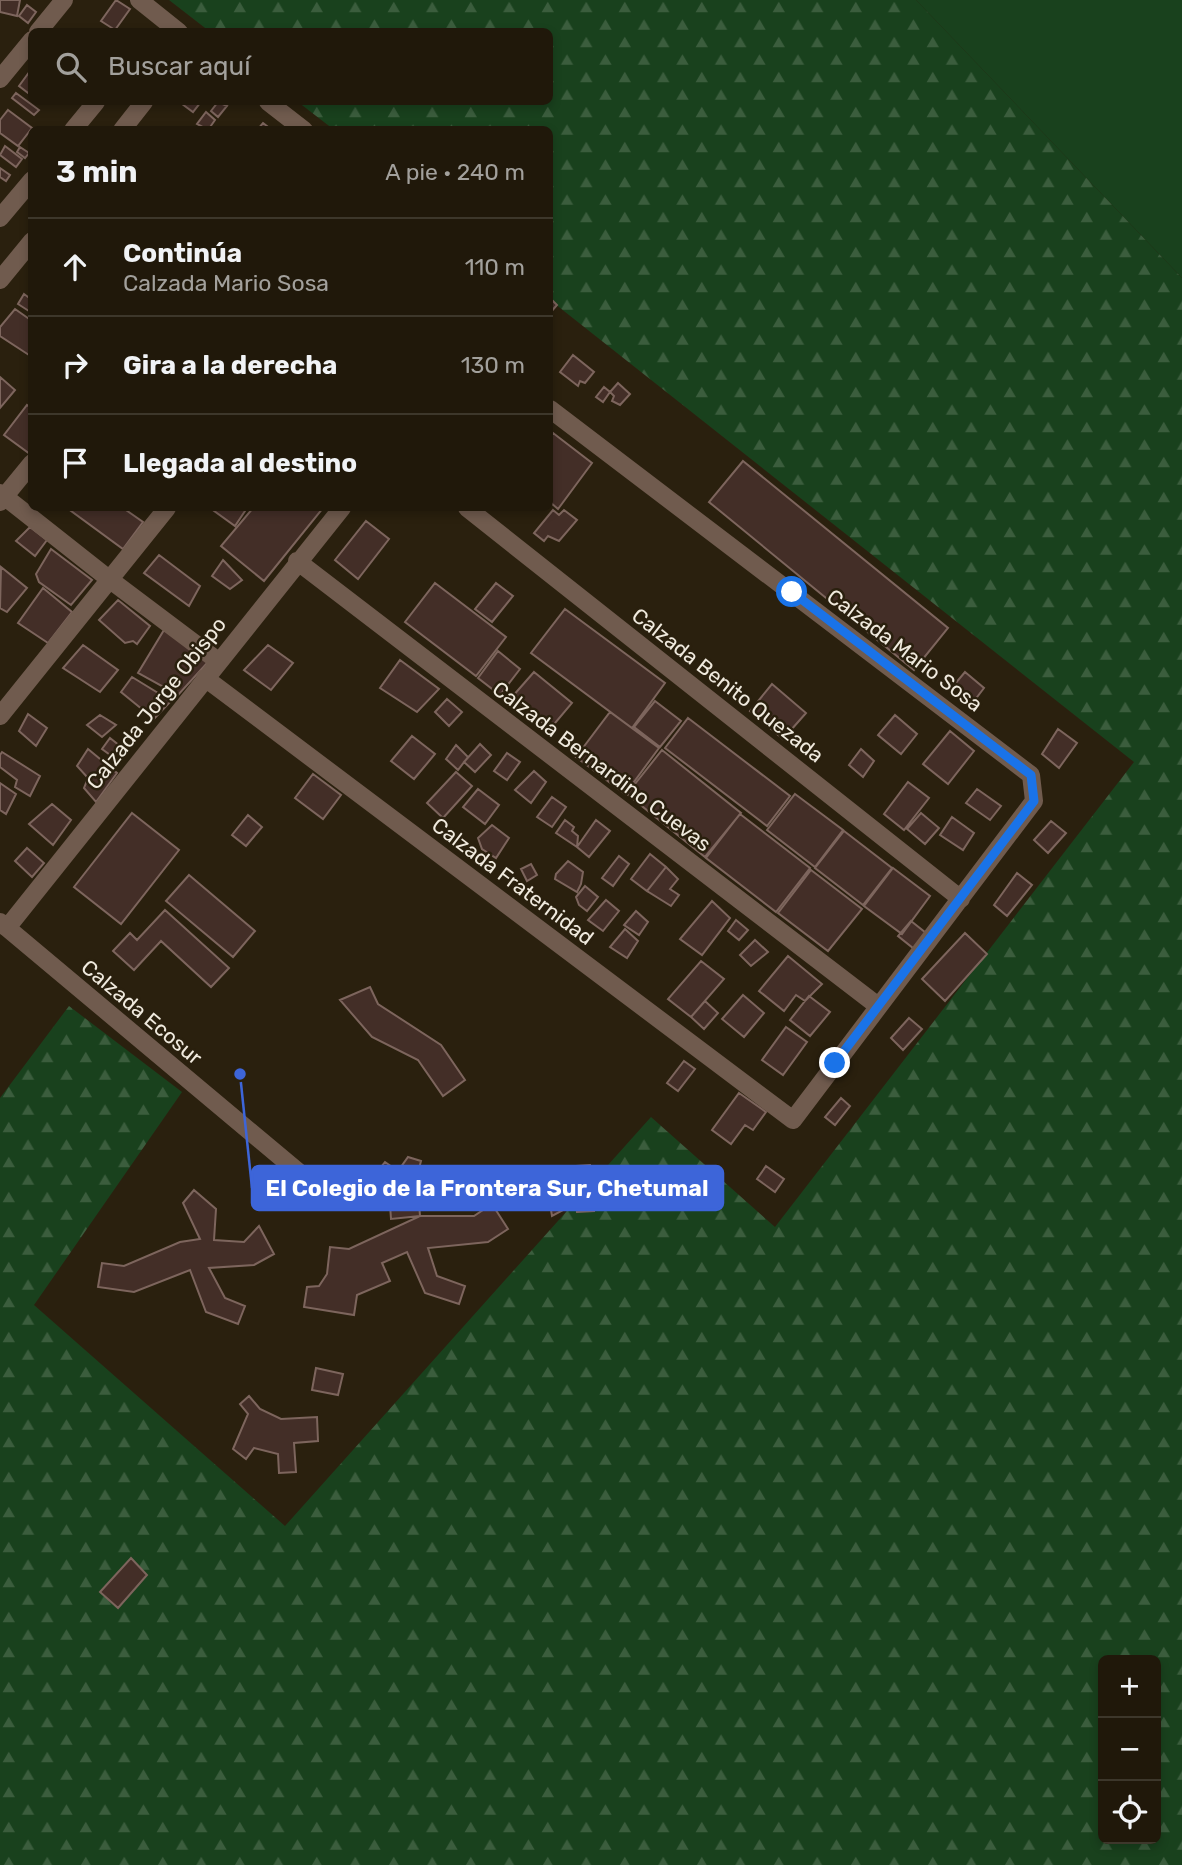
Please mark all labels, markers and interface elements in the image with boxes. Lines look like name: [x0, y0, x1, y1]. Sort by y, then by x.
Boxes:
search box: [28, 28, 553, 105]
icon: search: [52, 48, 90, 86]
text: Buscar aquí: [108, 51, 250, 82]
text: 3 min: [56, 154, 138, 190]
text: A pie · 240 m: [385, 158, 525, 186]
text: Continúa: [123, 238, 242, 269]
icon: ahead: [56, 248, 94, 286]
text: 110 m: [465, 253, 525, 281]
text: Calzada Mario Sosa: [123, 269, 329, 297]
icon: right: [56, 346, 94, 384]
text: Gira a la derecha: [123, 350, 337, 381]
text: 130 m: [461, 351, 525, 379]
icon: arrive: [56, 444, 94, 482]
text: Llegada al destino: [123, 448, 357, 479]
route start: [776, 576, 807, 607]
street label: Calzada Mario Sosa: [822, 583, 988, 717]
street label: Calzada Benito Quezada: [627, 602, 829, 768]
street label: Calzada Jorge Obispo: [81, 612, 231, 794]
street label: Calzada Bernardino Cuevas: [488, 676, 716, 856]
street label: Calzada Fraternidad: [427, 812, 599, 950]
street label: Calzada Ecosur: [77, 954, 207, 1070]
route end: [819, 1047, 850, 1078]
callout: El Colegio de la Frontera Sur, Chetumal: [252, 1166, 723, 1210]
text: El Colegio de la Frontera Sur, Chetumal: [266, 1174, 708, 1202]
map controls: [1098, 1655, 1161, 1844]
button: +: [1098, 1655, 1161, 1718]
button: −: [1098, 1718, 1161, 1781]
button: locate: [1098, 1781, 1161, 1844]

